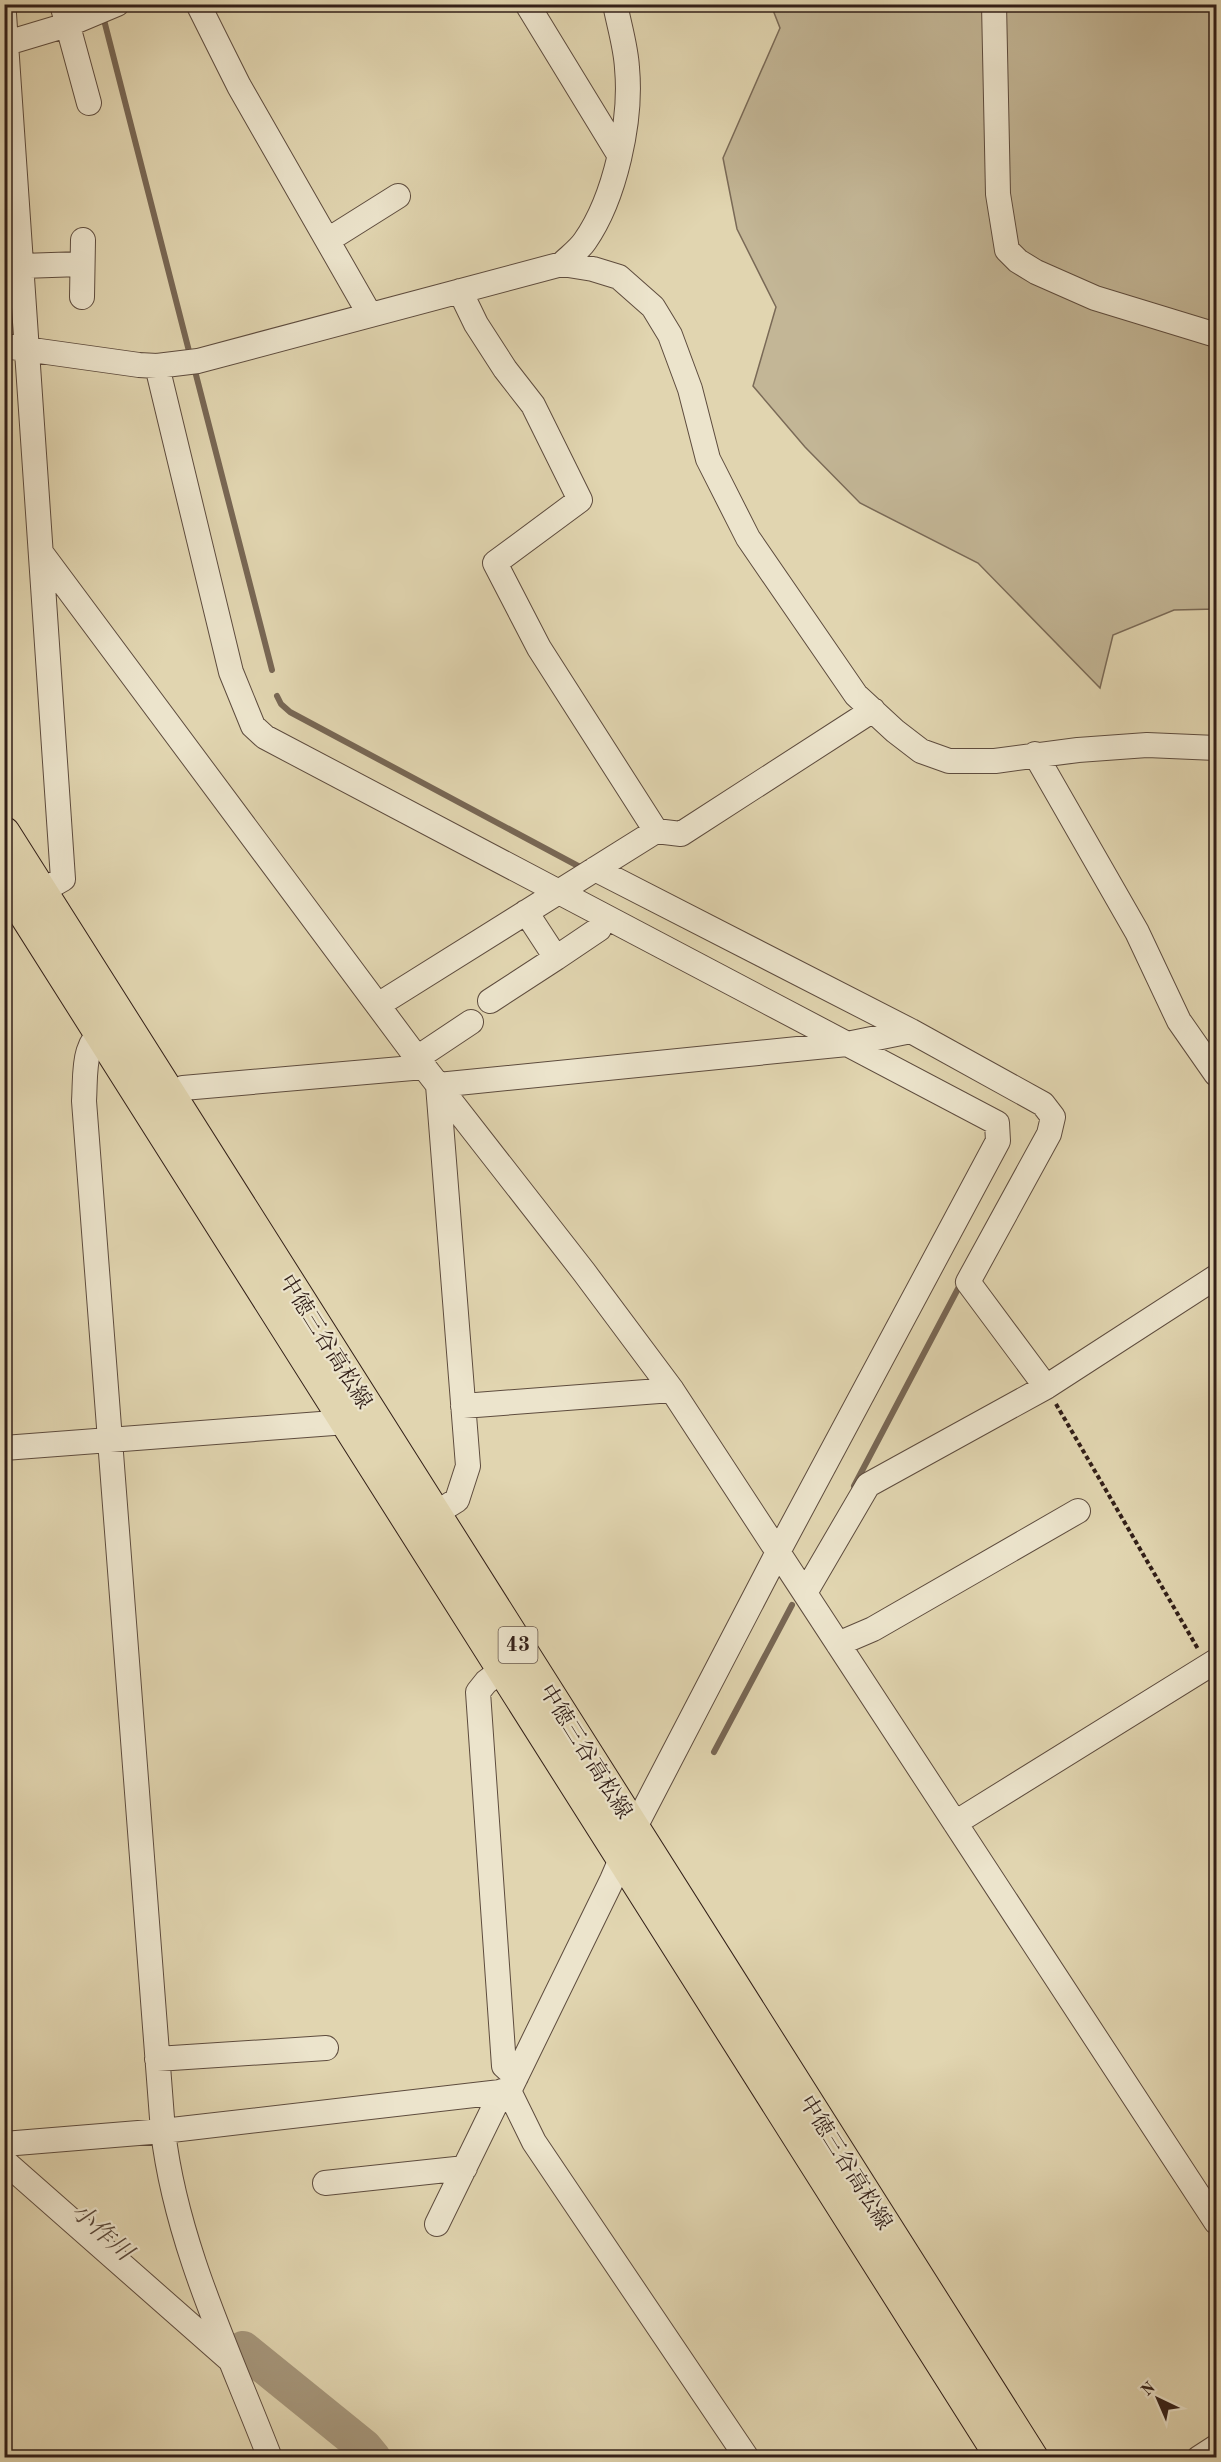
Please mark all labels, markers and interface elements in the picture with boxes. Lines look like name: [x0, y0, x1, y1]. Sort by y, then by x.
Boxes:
street label: 中徳三谷高松線: [275, 1270, 377, 1413]
road number: 43: [498, 1627, 538, 1663]
street label: 中徳三谷高松線: [535, 1680, 637, 1823]
street label: 中徳三谷高松線: [795, 2091, 897, 2234]
water label: 小作川: [66, 2198, 140, 2268]
north arrow: [1128, 2369, 1188, 2429]
text: N: [1139, 2379, 1159, 2400]

